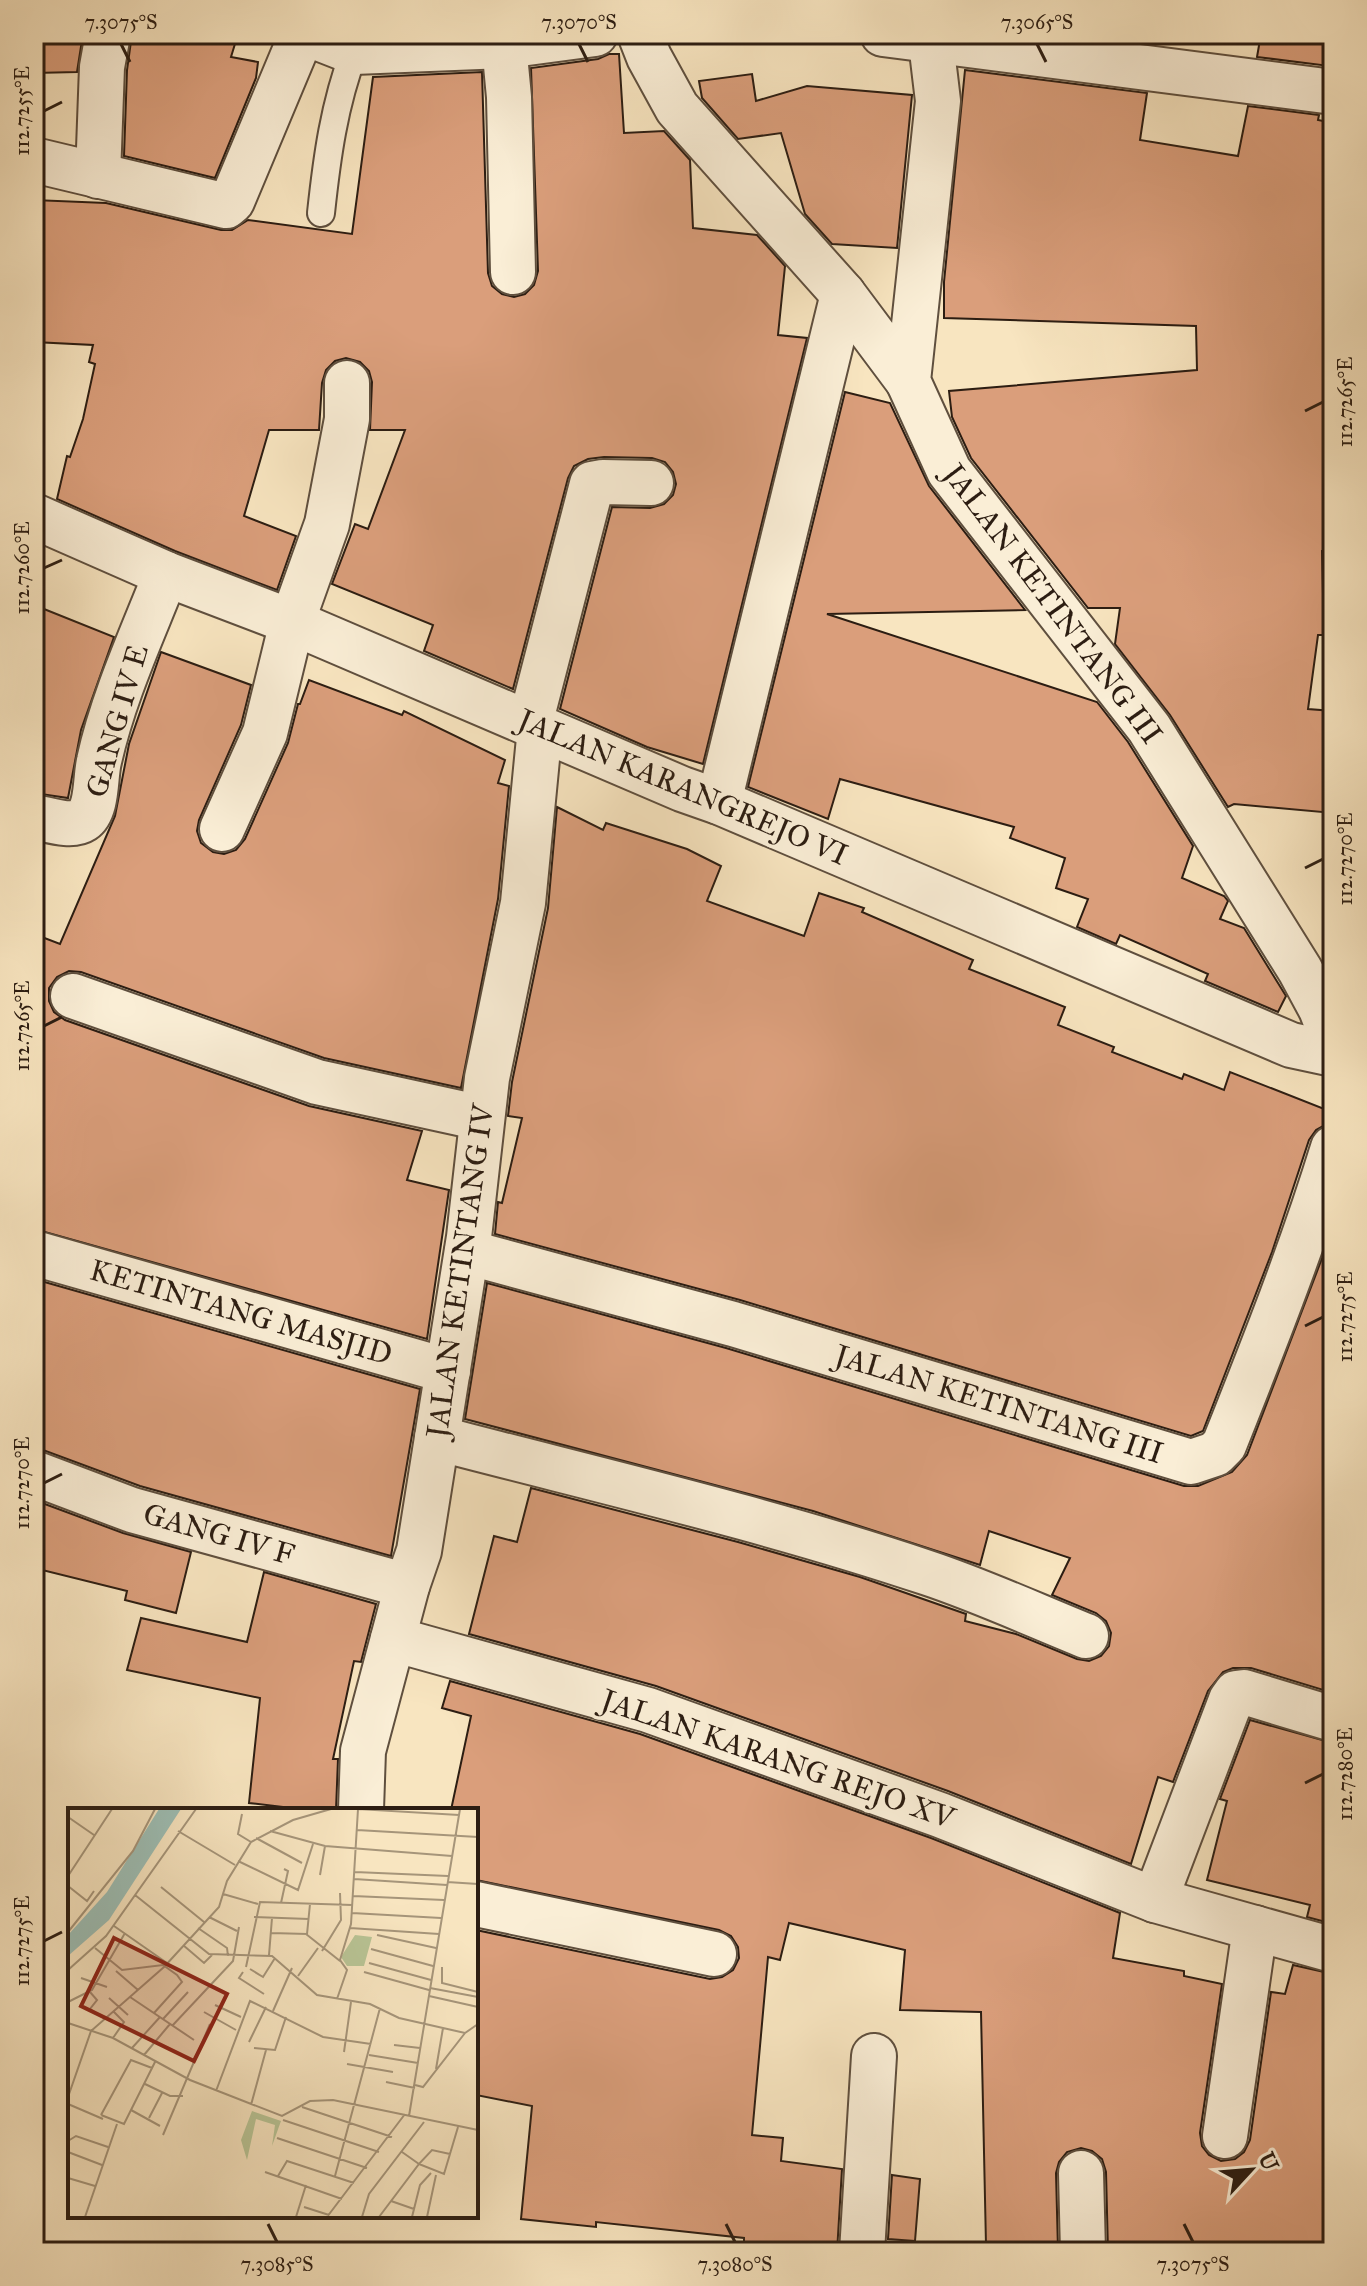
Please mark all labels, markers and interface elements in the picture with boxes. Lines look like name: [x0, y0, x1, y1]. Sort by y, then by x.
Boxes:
text: 7.3075°S: [85, 10, 157, 34]
text: 7.3070°S: [541, 10, 617, 34]
text: 7.3065°S: [1001, 10, 1073, 34]
text: 112.7255°E: [10, 66, 34, 156]
text: 112.7265°E: [1333, 357, 1357, 447]
street label: JALAN KETINTANG III: [934, 455, 1170, 751]
text: 112.7260°E: [10, 521, 34, 615]
street label: GANG IV E: [78, 640, 156, 802]
street label: JALAN KARANGREJO VI: [510, 700, 853, 873]
text: 112.7270°E: [1333, 813, 1357, 905]
text: 112.7265°E: [10, 981, 34, 1071]
street label: JALAN KETINTANG IV: [418, 1101, 501, 1443]
street label: KETINTANG MASJID: [86, 1252, 396, 1372]
text: 112.7275°E: [1333, 1272, 1357, 1362]
street label: JALAN KETINTANG III: [828, 1336, 1167, 1471]
text: 112.7270°E: [10, 1437, 34, 1529]
street label: GANG IV F: [139, 1495, 299, 1573]
street label: JALAN KARANG REJO XV: [594, 1681, 960, 1837]
text: 112.7280°E: [1333, 1727, 1357, 1821]
inset map: [68, 1808, 478, 2218]
text: 112.7275°E: [10, 1896, 34, 1986]
north arrow: [1211, 2130, 1291, 2210]
text: U: [1253, 2148, 1285, 2176]
text: 7.3085°S: [241, 2252, 313, 2276]
text: 7.3080°S: [697, 2252, 773, 2276]
text: 7.3075°S: [1157, 2252, 1229, 2276]

